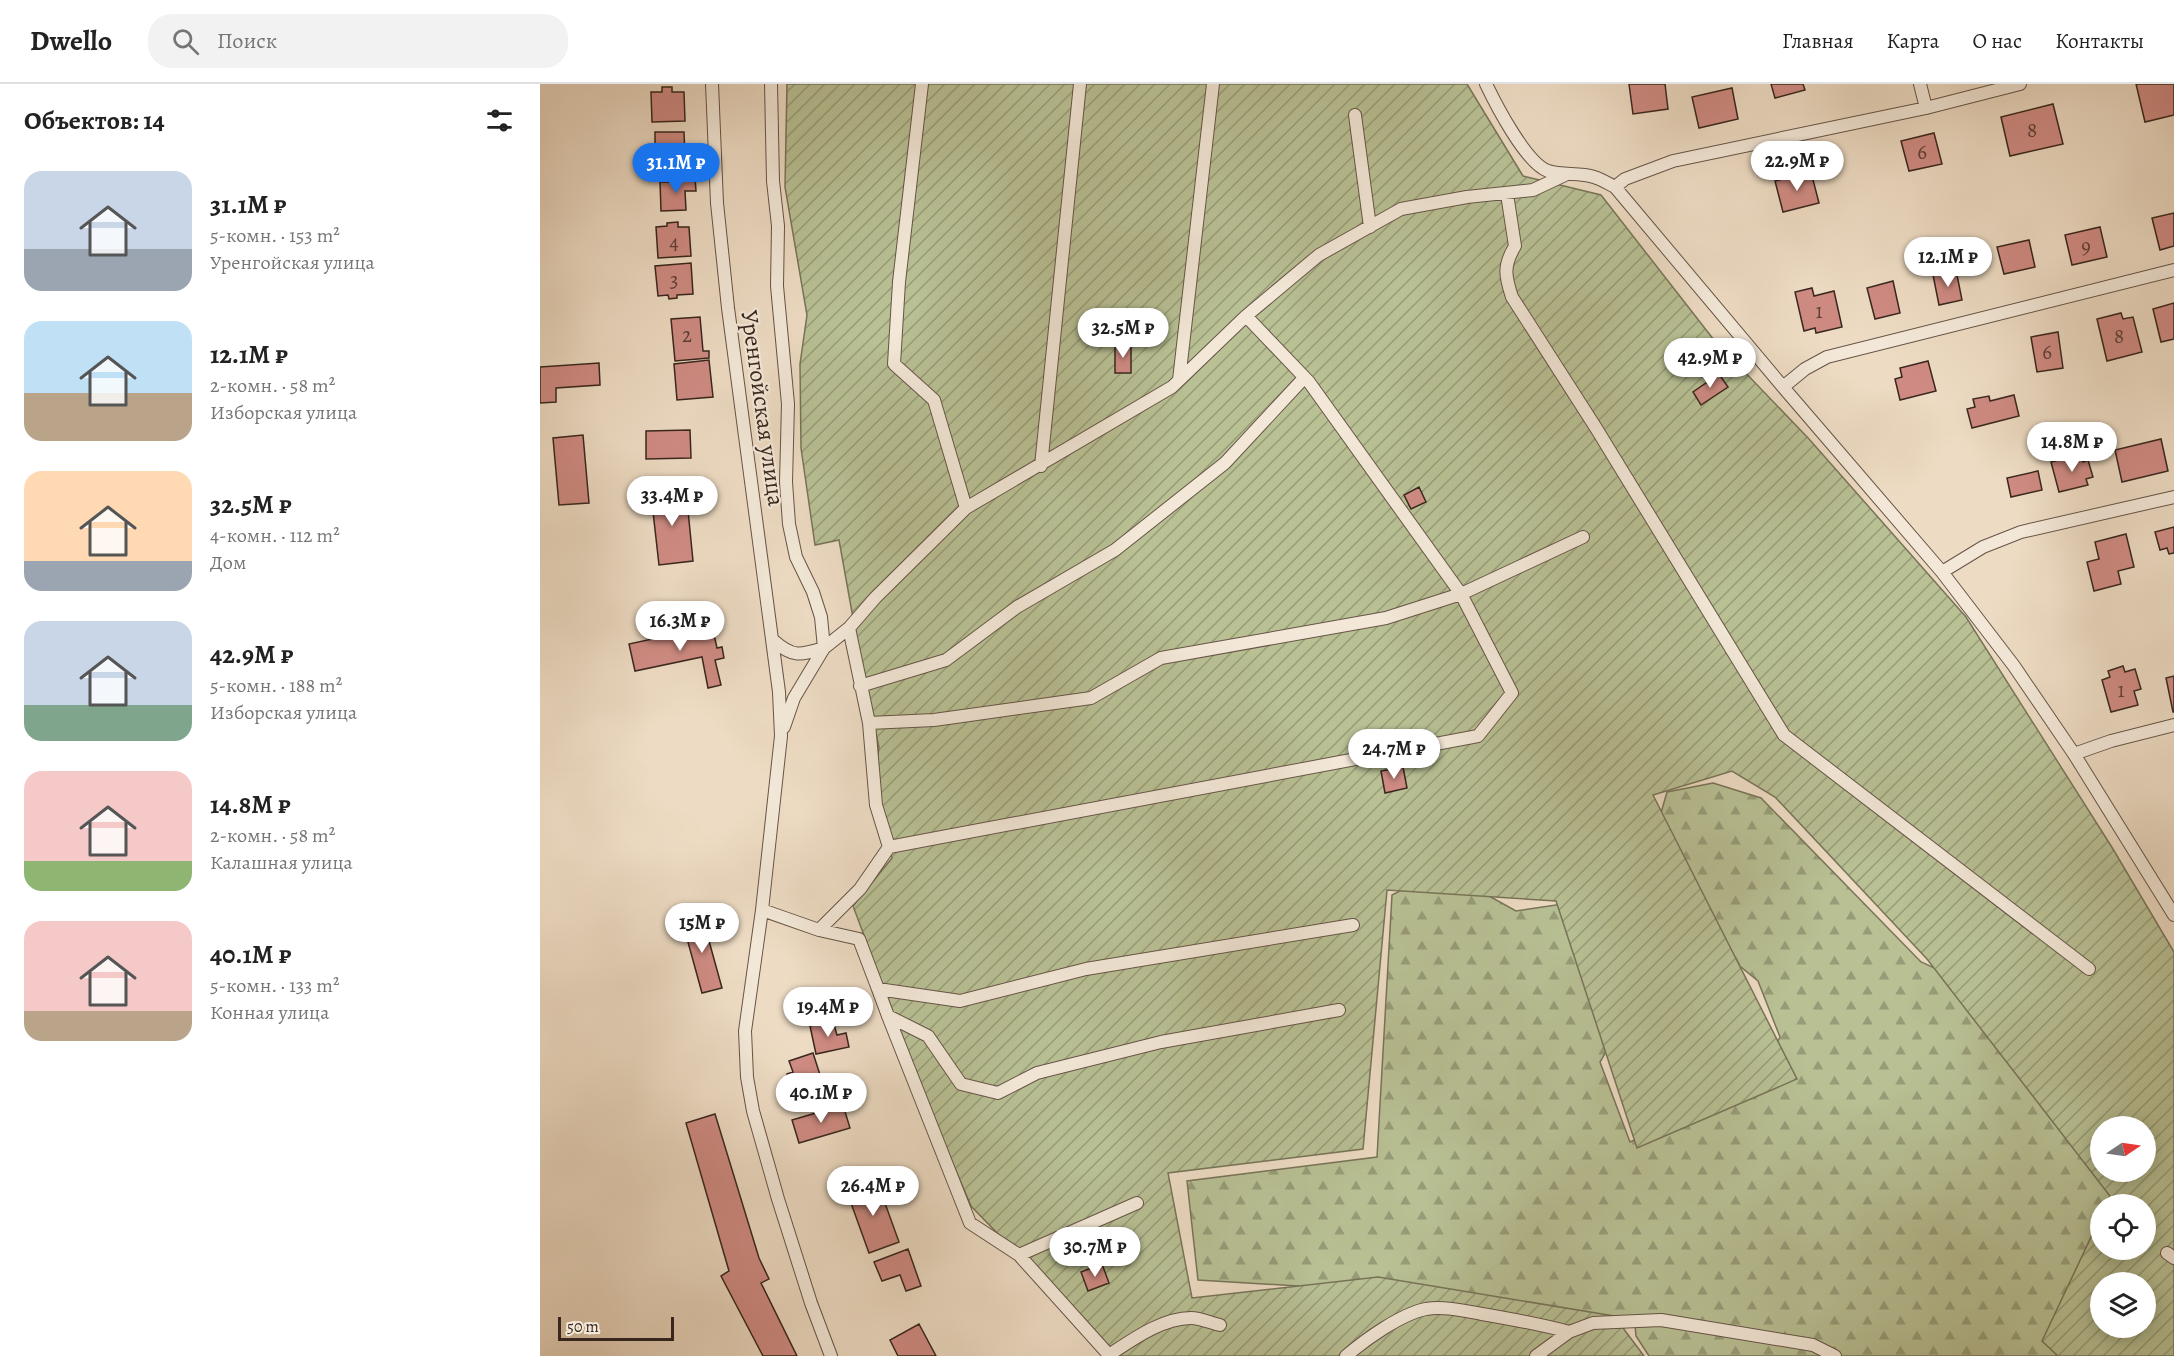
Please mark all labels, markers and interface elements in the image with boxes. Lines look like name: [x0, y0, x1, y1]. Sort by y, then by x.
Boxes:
search box: [148, 14, 568, 68]
text: Dwello: [30, 22, 112, 60]
icon: search: [169, 25, 202, 58]
text: Поиск: [217, 26, 277, 56]
text: Главная: [1782, 27, 1854, 55]
text: Карта: [1887, 27, 1939, 55]
text: О нас: [1972, 27, 2022, 55]
text: Контакты: [2055, 27, 2144, 55]
text: Объектов: 14: [24, 103, 165, 138]
icon: filters: [483, 104, 516, 137]
house number: 8: [2027, 116, 2037, 144]
house number: 6: [1917, 138, 1927, 166]
pin: 22.9M ₽: [1742, 141, 1852, 192]
pin: 31.1M ₽: [621, 143, 731, 194]
text: 22.9M ₽: [1765, 147, 1829, 174]
text: 31.1M ₽: [647, 149, 705, 176]
text: 31.1M ₽: [210, 187, 287, 222]
icon: home: [72, 195, 144, 267]
text: 5-комн. · 153 m²: [210, 222, 340, 249]
house number: 4: [669, 228, 679, 256]
house number: 9: [2081, 232, 2091, 260]
pin: 12.1M ₽: [1893, 237, 2003, 288]
text: 12.1M ₽: [1918, 243, 1978, 270]
text: Уренгойская улица: [210, 249, 375, 276]
house number: 3: [670, 266, 678, 294]
house number: 1: [1815, 297, 1823, 325]
street label: Уренгойская улица: [733, 308, 793, 508]
pin: 32.5M ₽: [1068, 308, 1178, 359]
text: 32.5M ₽: [1092, 314, 1154, 341]
house number: 2: [682, 321, 692, 349]
house number: 8: [2114, 322, 2124, 350]
text: 12.1M ₽: [210, 337, 288, 372]
pin: 42.9M ₽: [1655, 338, 1765, 389]
house number: 6: [2042, 338, 2052, 366]
text: 42.9M ₽: [1678, 344, 1742, 371]
icon: home: [72, 345, 144, 417]
text: 2-комн. · 58 m²: [210, 372, 335, 399]
text: Изборская улица: [210, 399, 357, 426]
pin: 14.8M ₽: [2017, 422, 2127, 473]
text: 14.8M ₽: [2041, 428, 2103, 455]
pin: 33.4M ₽: [617, 476, 727, 527]
text: 33.4M ₽: [641, 482, 703, 509]
text: 32.5M ₽: [210, 487, 292, 522]
icon: home: [72, 495, 144, 567]
text: 4-комн. · 112 m²: [210, 522, 340, 549]
text: Дом: [210, 549, 246, 576]
pin: 16.3M ₽: [625, 601, 735, 652]
text: 16.3M ₽: [649, 607, 711, 634]
text: 42.9M ₽: [210, 637, 294, 672]
icon: home: [72, 645, 144, 717]
text: 5-комн. · 188 m²: [210, 672, 342, 699]
house number: 1: [2117, 676, 2125, 704]
text: Изборская улица: [210, 699, 357, 726]
pin: 24.7M ₽: [1339, 729, 1449, 780]
text: 24.7M ₽: [1362, 735, 1426, 762]
text: 14.8M ₽: [210, 787, 291, 822]
icon: home: [72, 795, 144, 867]
text: 2-комн. · 58 m²: [210, 822, 335, 849]
text: Калашная улица: [210, 849, 353, 876]
pin: 15M ₽: [660, 903, 744, 954]
text: 15M ₽: [679, 909, 725, 936]
text: 40.1M ₽: [210, 937, 291, 972]
icon: home: [72, 945, 144, 1017]
text: 5-комн. · 133 m²: [210, 972, 340, 999]
pin: 19.4M ₽: [773, 987, 883, 1038]
text: 19.4M ₽: [797, 993, 859, 1020]
text: Конная улица: [210, 999, 329, 1026]
pin: 40.1M ₽: [766, 1073, 876, 1124]
text: 40.1M ₽: [790, 1079, 852, 1106]
north arrow: [2090, 1116, 2156, 1182]
map controls: [2090, 1116, 2156, 1338]
pin: 26.4M ₽: [818, 1166, 928, 1217]
text: 26.4M ₽: [841, 1172, 905, 1199]
button: locate: [2090, 1194, 2156, 1260]
pin: 30.7M ₽: [1040, 1227, 1150, 1278]
text: 30.7M ₽: [1063, 1233, 1127, 1260]
button: layers: [2090, 1272, 2156, 1338]
scale bar: [558, 1314, 674, 1342]
text: 50 m: [567, 1316, 599, 1338]

